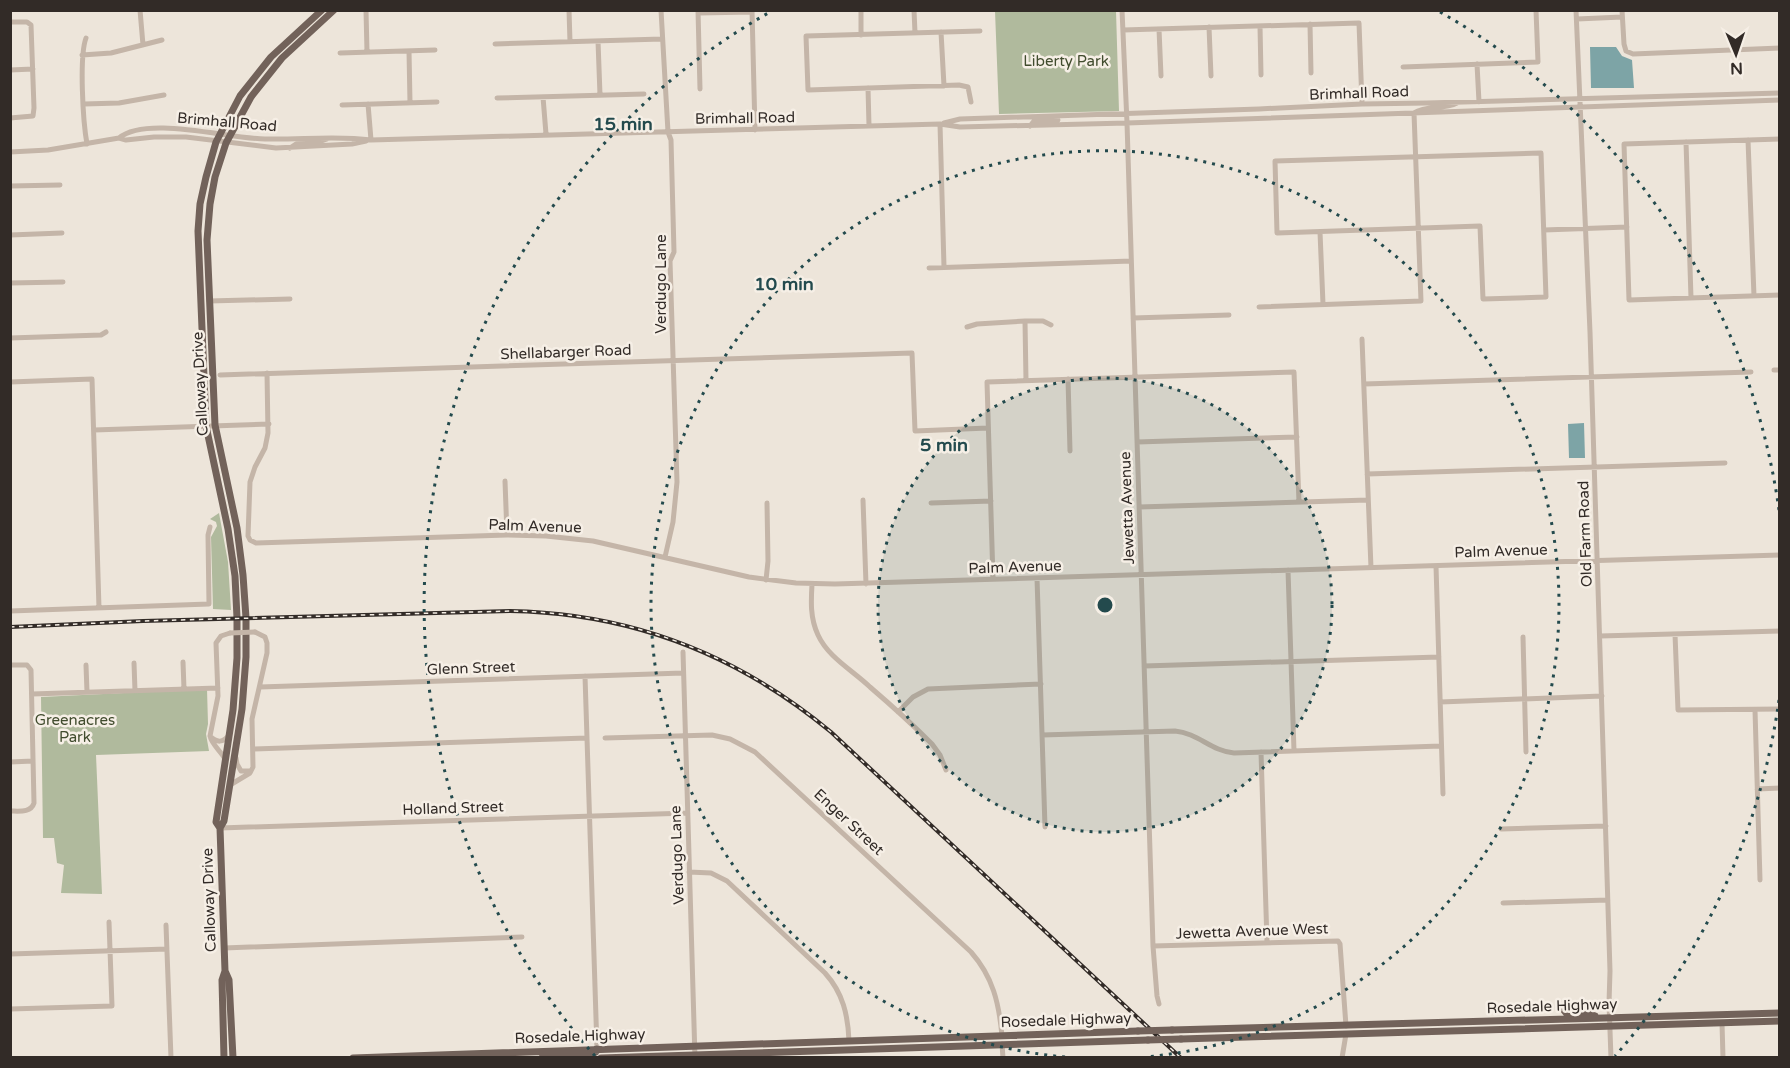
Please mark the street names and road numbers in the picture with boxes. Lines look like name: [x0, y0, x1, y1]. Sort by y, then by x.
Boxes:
street label: Brimhall Road: [1309, 82, 1409, 104]
street label: Brimhall Road: [695, 108, 795, 128]
street label: Brimhall Road: [176, 109, 278, 135]
street label: Verdugo Lane: [652, 234, 670, 334]
street label: Calloway Drive: [188, 331, 212, 437]
street label: Shellabarger Road: [500, 341, 632, 363]
street label: Jewetta Avenue: [1116, 451, 1138, 565]
street label: Old Farm Road: [1574, 480, 1596, 588]
street label: Palm Avenue: [488, 515, 582, 537]
street label: Palm Avenue: [1454, 540, 1548, 562]
street label: Palm Avenue: [968, 556, 1062, 578]
street label: Glenn Street: [426, 657, 516, 679]
street label: Enger Street: [810, 785, 888, 859]
street label: Holland Street: [402, 797, 504, 819]
street label: Verdugo Lane: [666, 805, 688, 905]
street label: Calloway Drive: [198, 848, 220, 952]
street label: Jewetta Avenue West: [1175, 919, 1329, 943]
street label: Rosedale Highway: [1486, 995, 1618, 1017]
street label: Rosedale Highway: [1000, 1009, 1132, 1031]
street label: Rosedale Highway: [514, 1025, 646, 1047]

